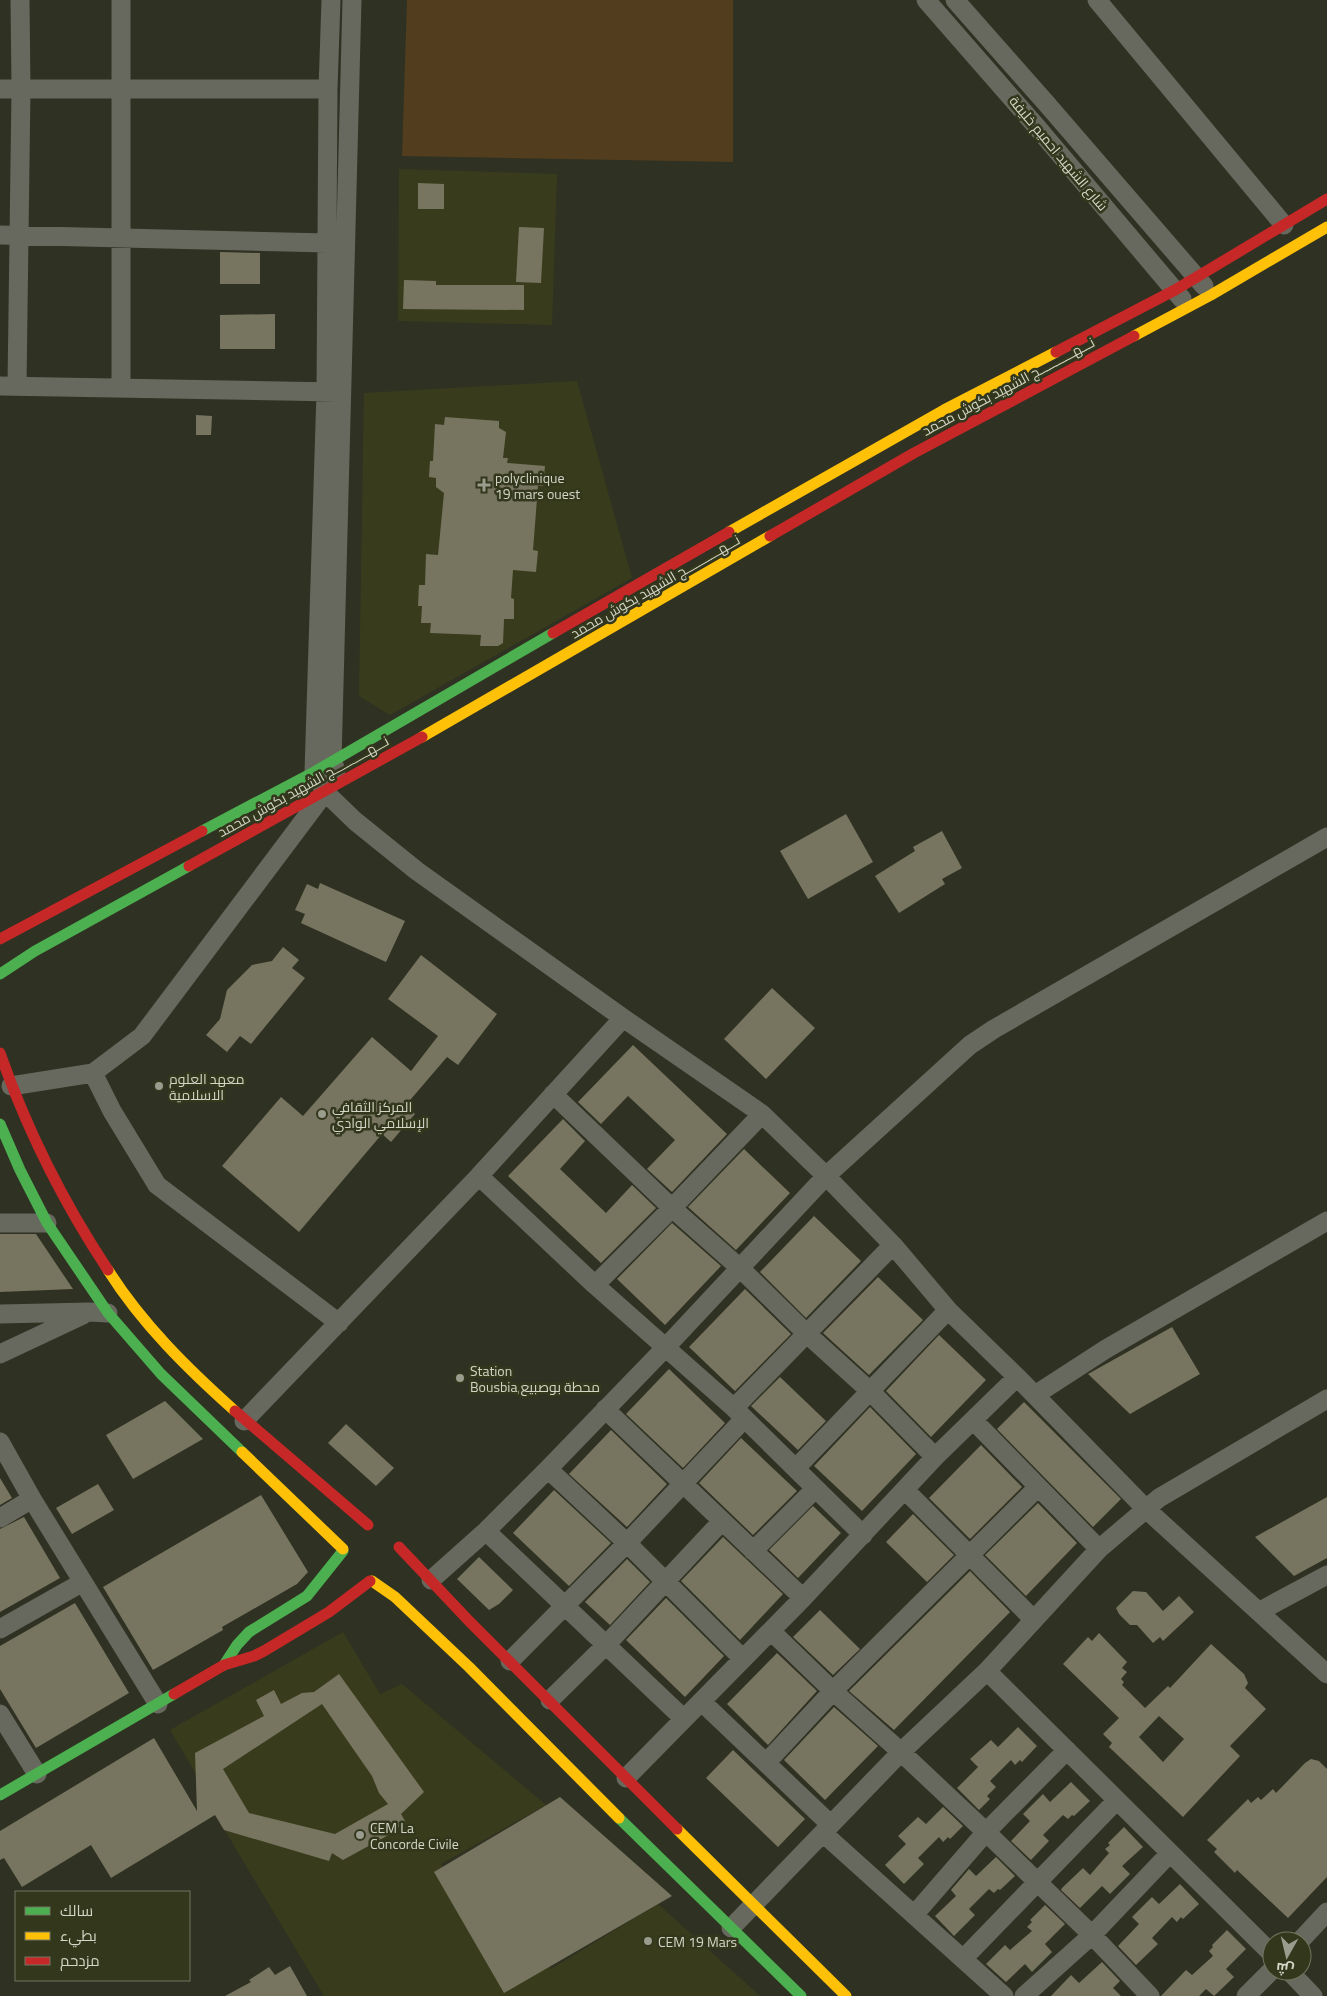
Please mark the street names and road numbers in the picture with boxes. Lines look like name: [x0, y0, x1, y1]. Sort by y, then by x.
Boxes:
street label: شارع الشهيد احميم خليفة: [1005, 91, 1113, 215]
street label: نـــهـــــــــــج الشهيد بكوش محمد: [918, 331, 1098, 441]
street label: نـــهـــــــــــج الشهيد بكوش محمد: [566, 529, 744, 643]
street label: نـــهـــــــــــج الشهيد بكوش محمد: [214, 730, 392, 842]

